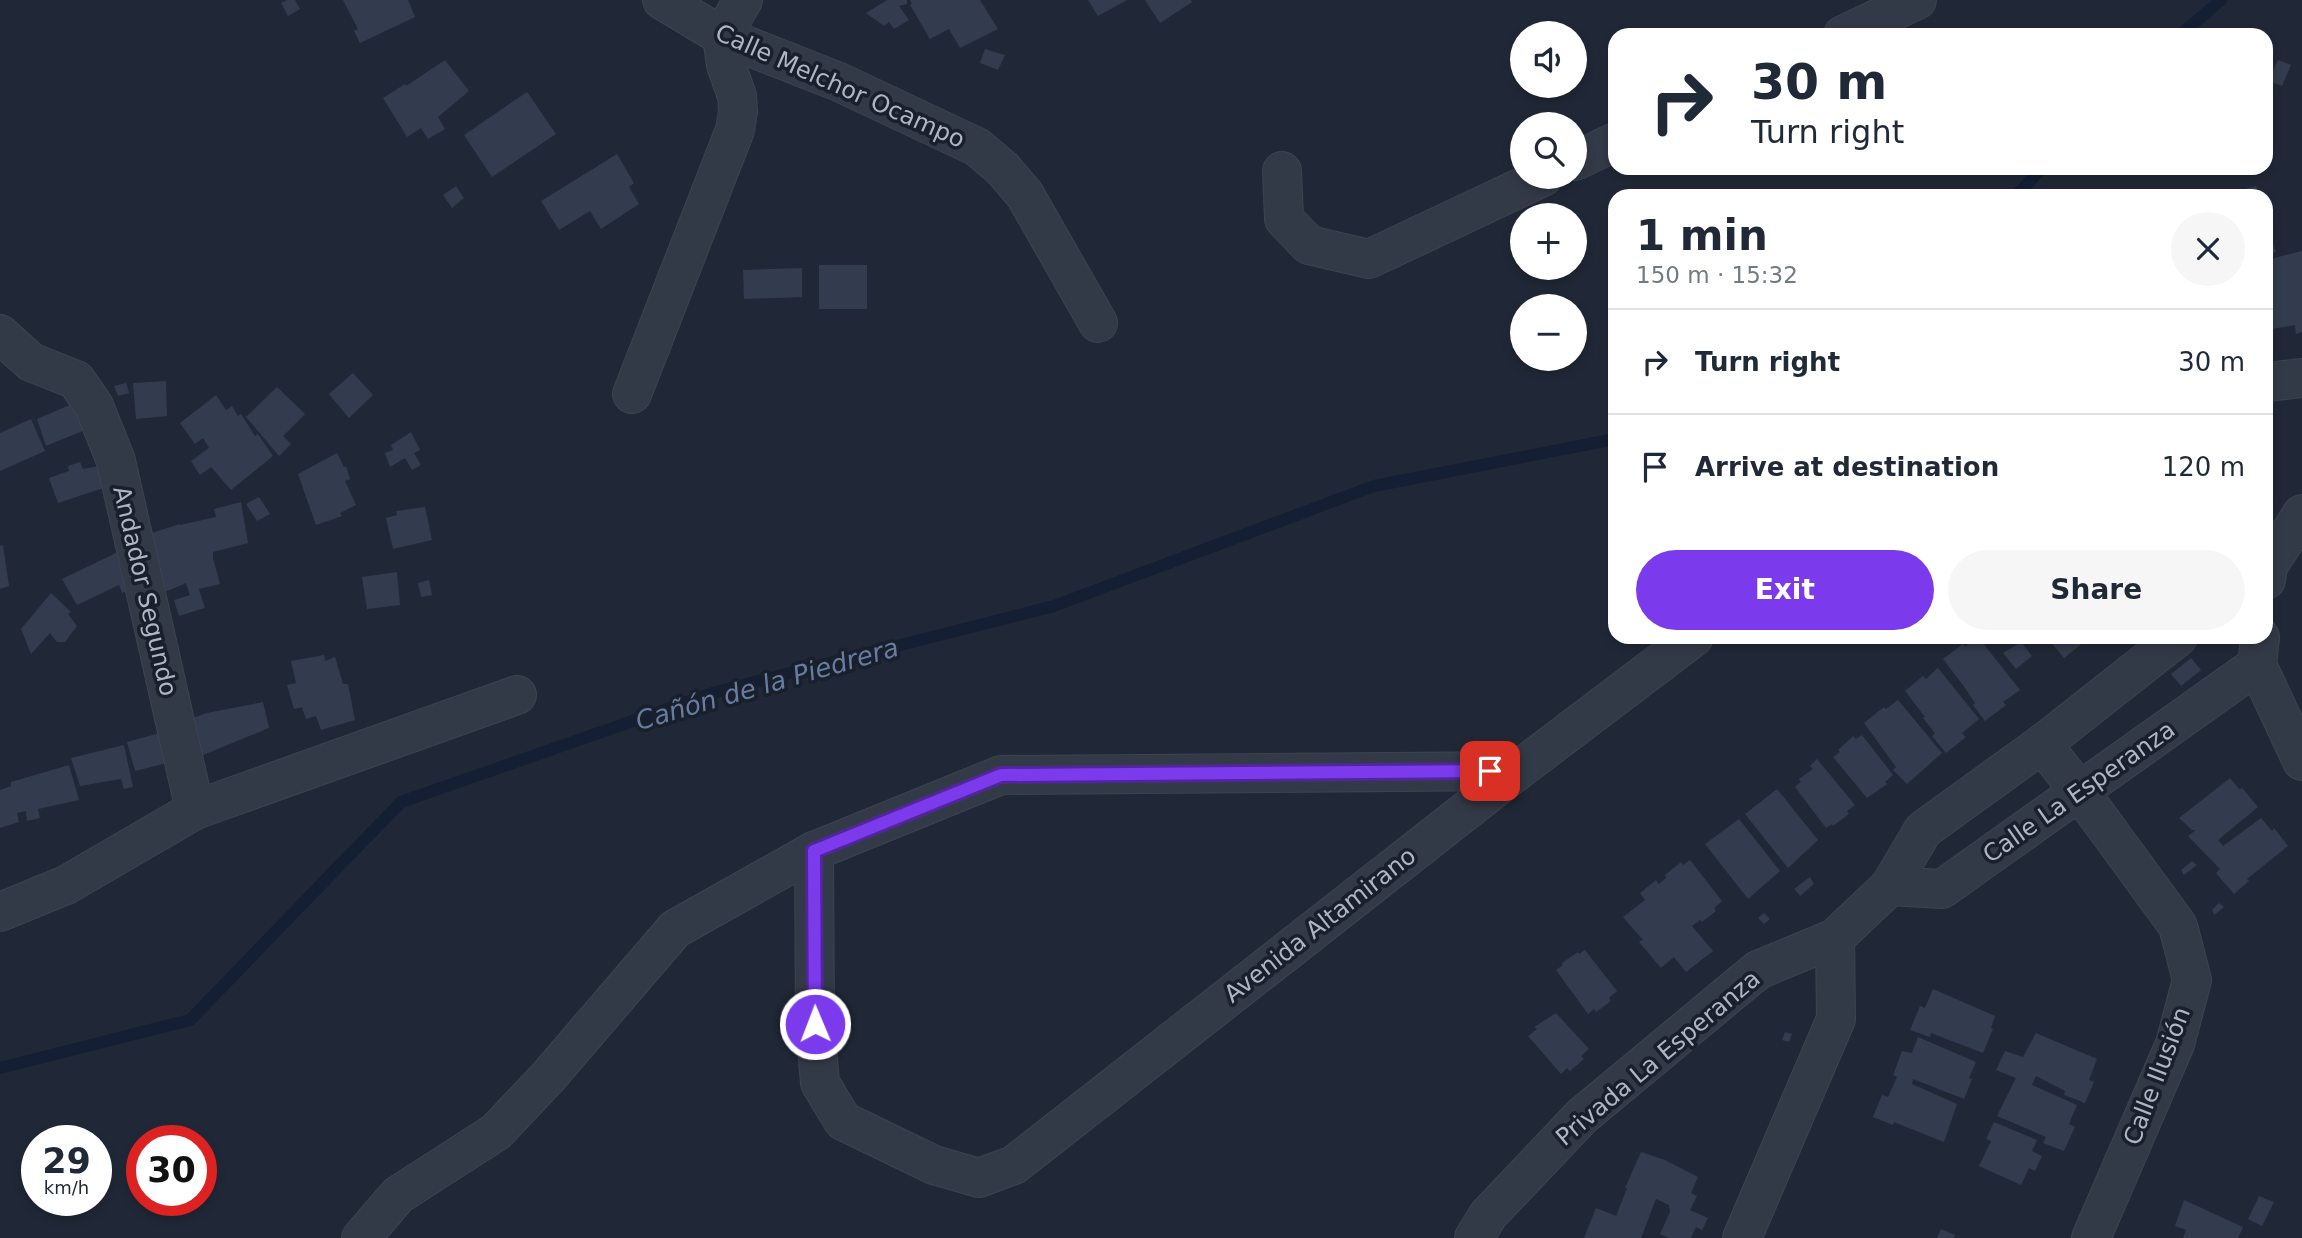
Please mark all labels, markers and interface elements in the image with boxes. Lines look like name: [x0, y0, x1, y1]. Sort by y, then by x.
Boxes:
street label: Calle Melchor Ocampo: [711, 18, 969, 154]
map controls: [1510, 21, 1587, 371]
button: sound: [1510, 21, 1587, 98]
text: 30 m: [1751, 54, 1887, 111]
icon: right: [1636, 56, 1727, 147]
button: search: [1510, 112, 1587, 189]
text: Turn right: [1751, 113, 1904, 151]
button: +: [1510, 203, 1587, 280]
text: 1 min: [1636, 211, 1768, 260]
button: close: [2171, 212, 2245, 286]
text: 150 m · 15:32: [1636, 262, 1798, 288]
button: −: [1510, 294, 1587, 371]
icon: right: [1636, 343, 1674, 381]
text: Turn right: [1695, 347, 1840, 377]
text: 30 m: [2178, 347, 2245, 377]
icon: arrive: [1636, 448, 1674, 486]
text: Arrive at destination: [1695, 452, 1999, 482]
text: 120 m: [2162, 452, 2245, 482]
street label: Andador Segundo: [107, 483, 183, 699]
button: Exit: [1636, 550, 1934, 630]
button: Share: [1948, 550, 2245, 630]
water label: Cañón de la Piedrera: [632, 632, 902, 736]
street label: Calle La Esperanza: [1978, 715, 2180, 869]
pin: [1460, 741, 1520, 801]
icon: arrive: [1471, 752, 1509, 790]
street label: Avenida Altamirano: [1219, 842, 1421, 1008]
street label: Privada La Esperanza: [1550, 965, 1766, 1151]
position arrow: [778, 987, 852, 1061]
street label: Calle Ilusión: [2118, 1003, 2196, 1149]
speed limit sign: 30: [126, 1125, 217, 1216]
text: 29: [42, 1141, 91, 1181]
text: km/h: [44, 1177, 89, 1198]

